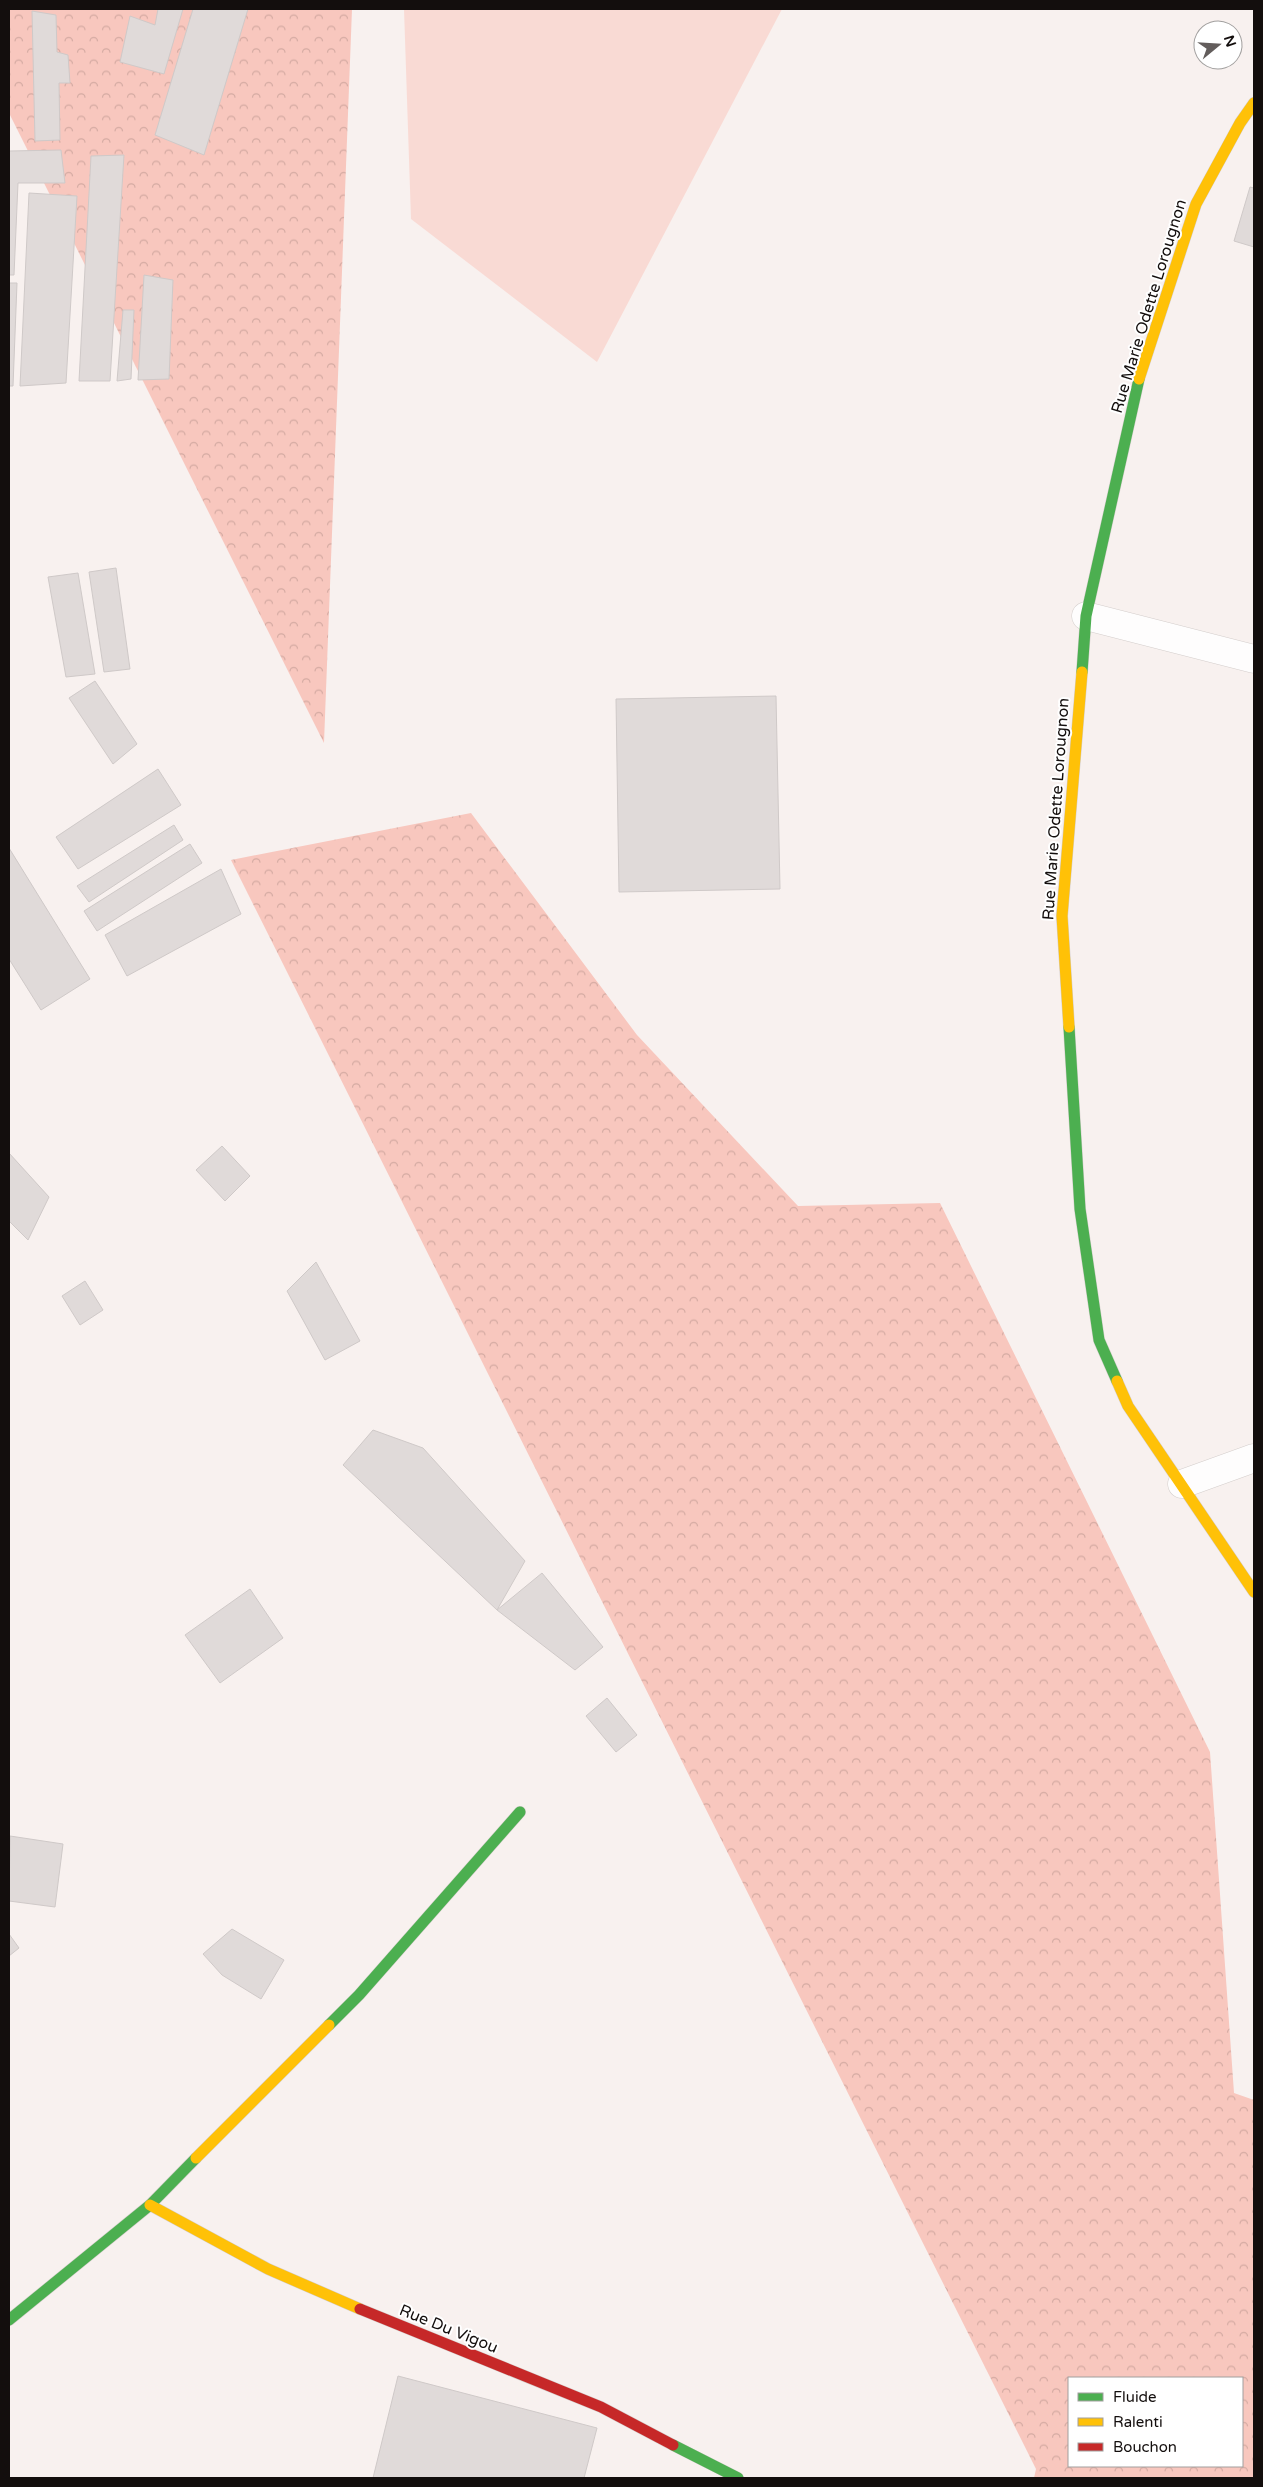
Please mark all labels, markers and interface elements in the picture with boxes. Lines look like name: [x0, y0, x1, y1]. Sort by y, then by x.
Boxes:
north arrow: [1193, 20, 1243, 70]
text: N: [1220, 33, 1240, 49]
street label: Rue Marie Odette Lorougnon: [1107, 197, 1191, 416]
street label: Rue Marie Odette Lorougnon: [1038, 697, 1074, 921]
street label: Rue Du Vigou: [396, 2300, 501, 2358]
legend: [1068, 2377, 1243, 2467]
text: Fluide: [1113, 2388, 1157, 2406]
text: Ralenti: [1113, 2413, 1163, 2431]
text: Bouchon: [1113, 2438, 1177, 2456]

